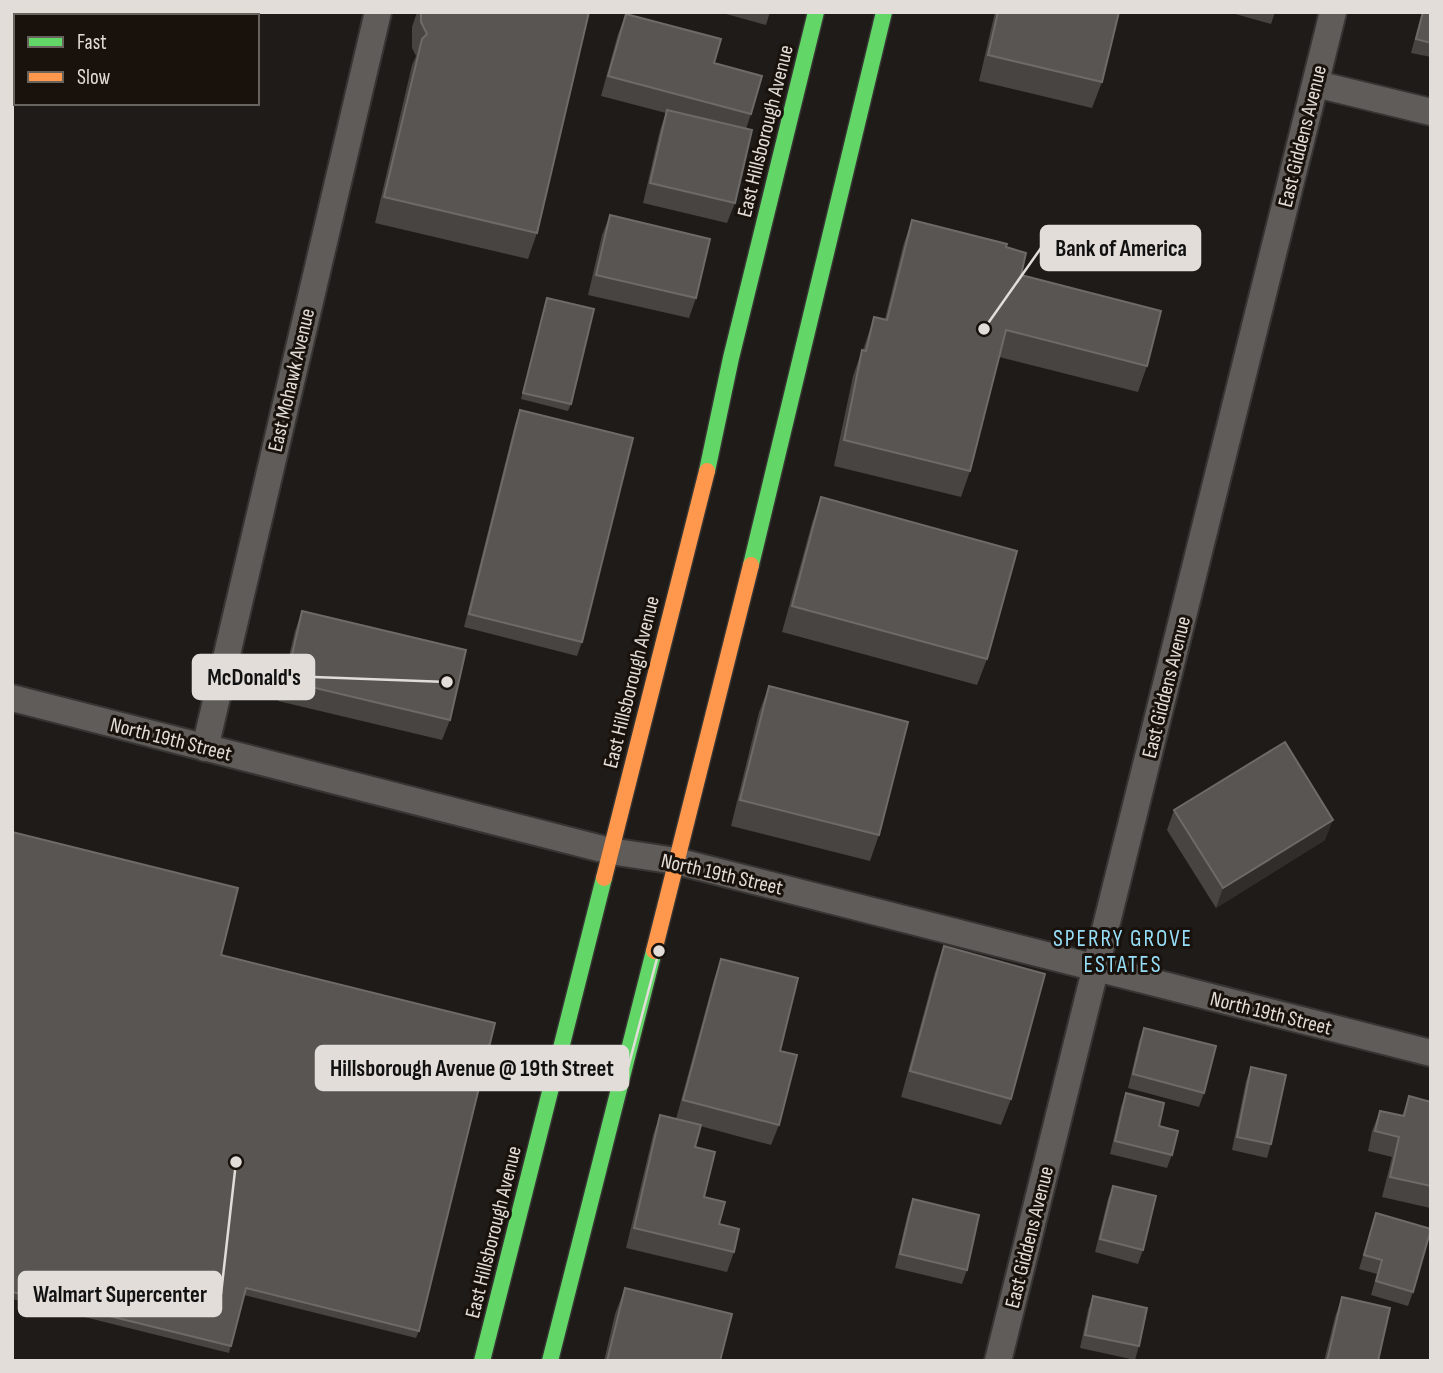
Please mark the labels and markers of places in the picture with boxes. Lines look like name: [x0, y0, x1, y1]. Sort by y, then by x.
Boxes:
callout: Bank of America: [1041, 226, 1200, 270]
callout: McDonald's: [193, 655, 314, 699]
callout: Hillsborough Avenue @ 19th Street: [316, 1046, 628, 1090]
callout: Walmart Supercenter: [19, 1272, 221, 1316]

